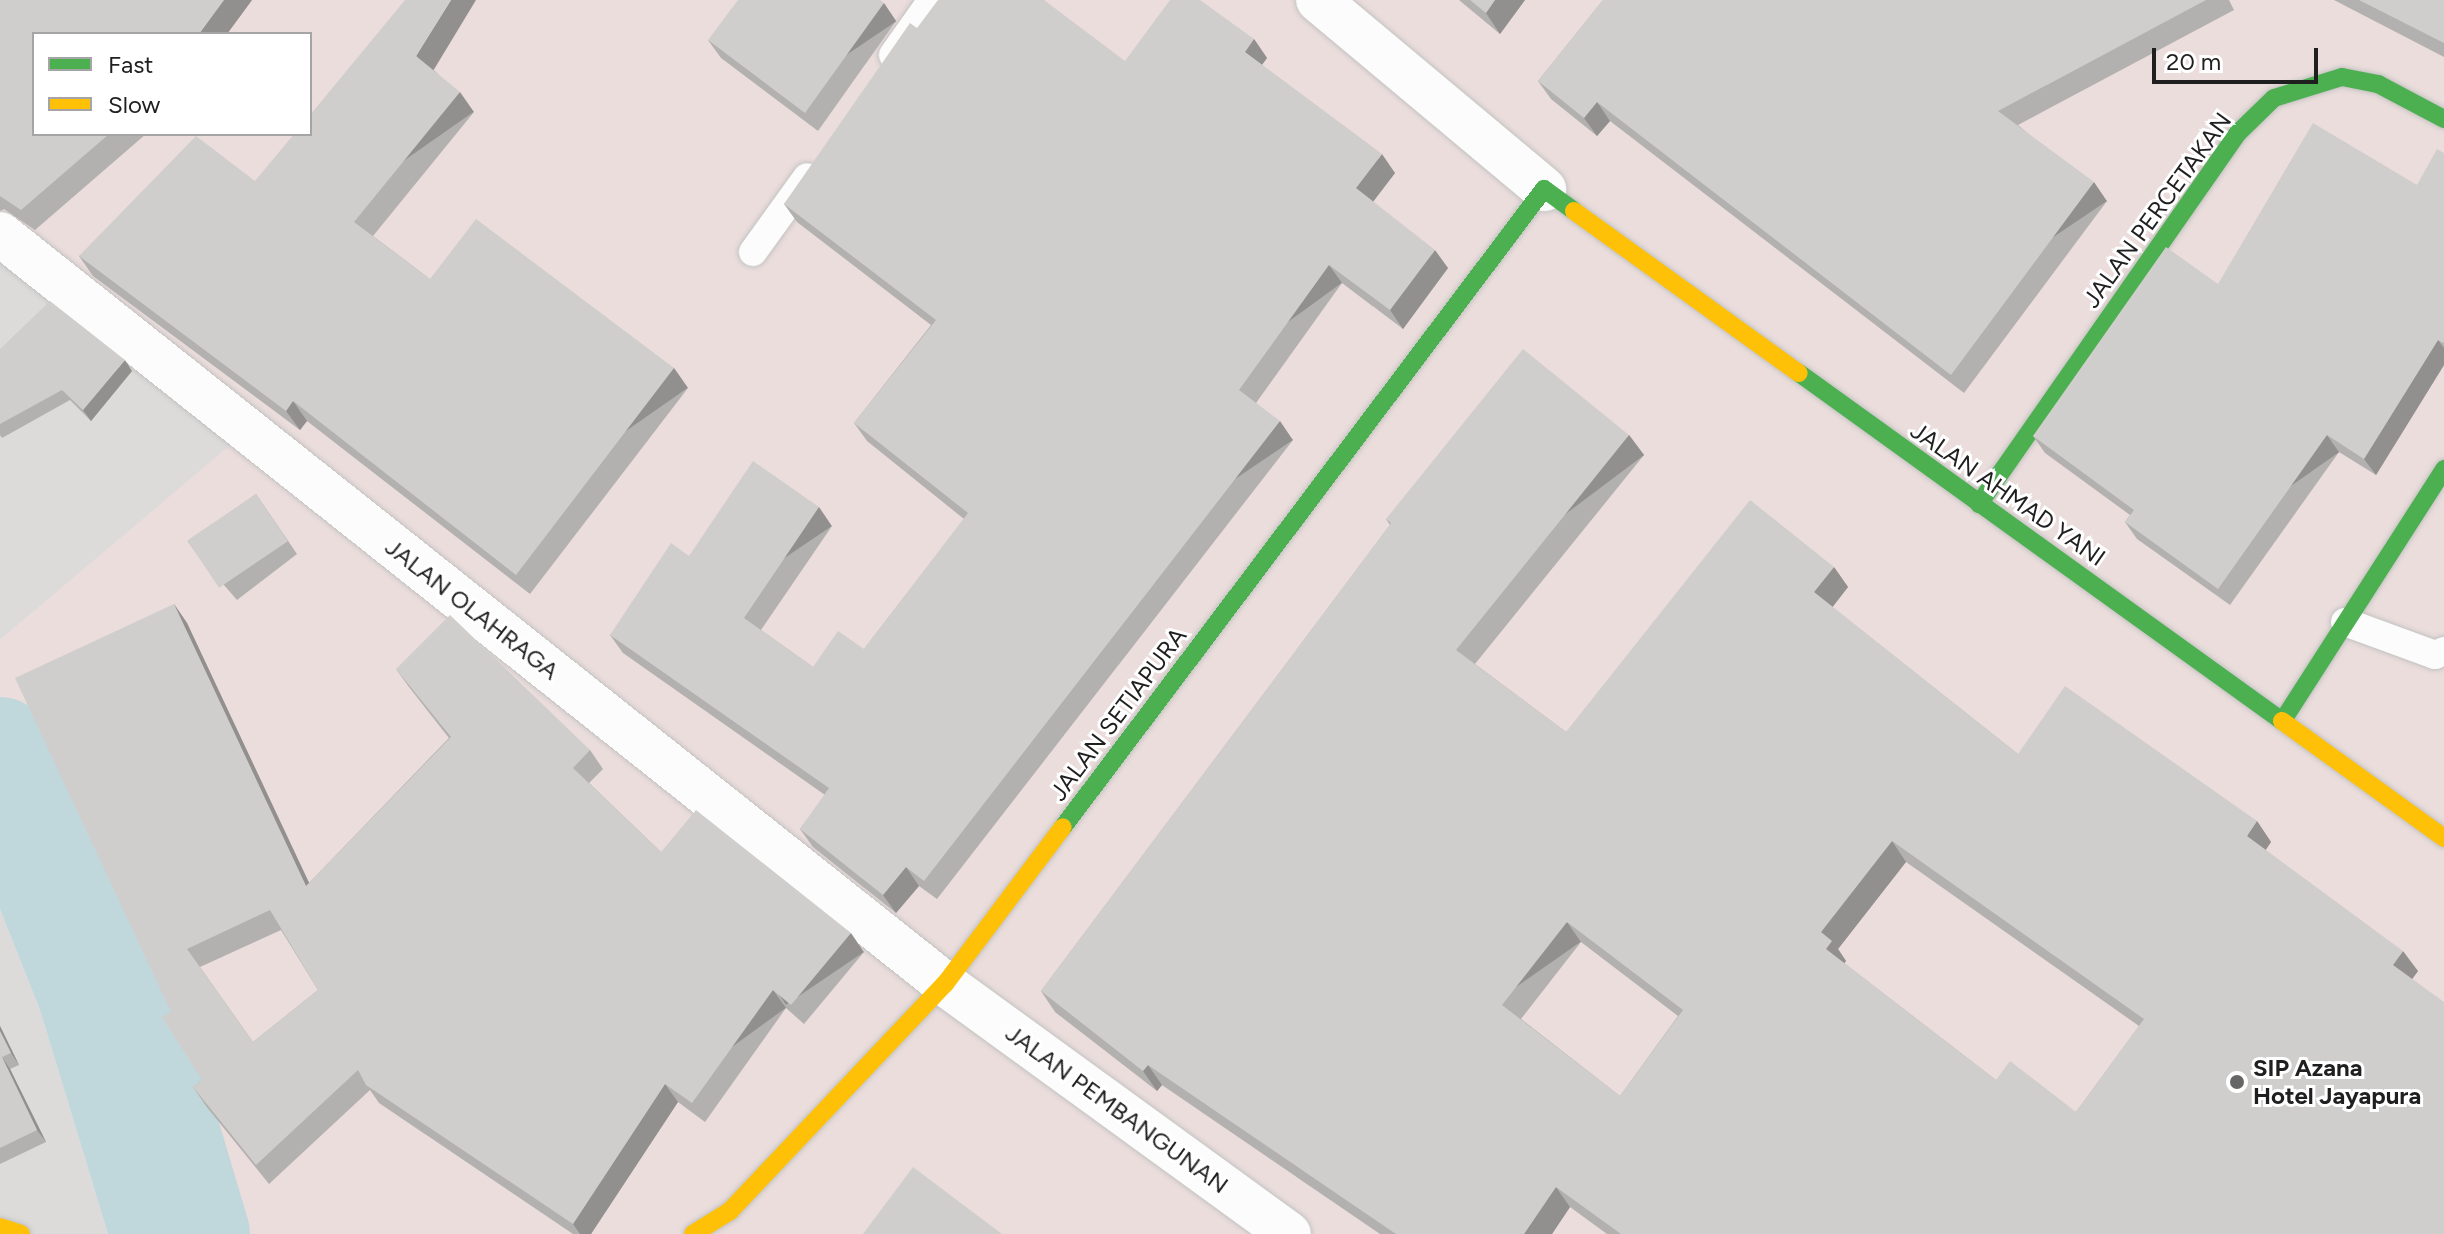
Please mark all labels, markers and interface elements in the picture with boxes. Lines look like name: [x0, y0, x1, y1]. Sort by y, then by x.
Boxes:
legend: [32, 32, 312, 136]
scale bar: [2156, 32, 2322, 82]
text: 20 m: [2166, 47, 2221, 76]
text: Fast: [108, 50, 153, 79]
text: Slow: [108, 90, 160, 119]
street label: JALAN PERCETAKAN: [2077, 107, 2237, 313]
street label: JALAN AHMAD YANI: [1905, 416, 2111, 572]
street label: JALAN OLAHRAGA: [380, 532, 564, 686]
street label: JALAN SETIAPURA: [1044, 622, 1192, 806]
street label: JALAN PEMBANGUNAN: [1000, 1018, 1234, 1200]
place label: SIP Azana Hotel Jayapura: [2253, 1054, 2421, 1110]
marker: SIP Azana Hotel Jayapura: [2228, 1073, 2246, 1091]

